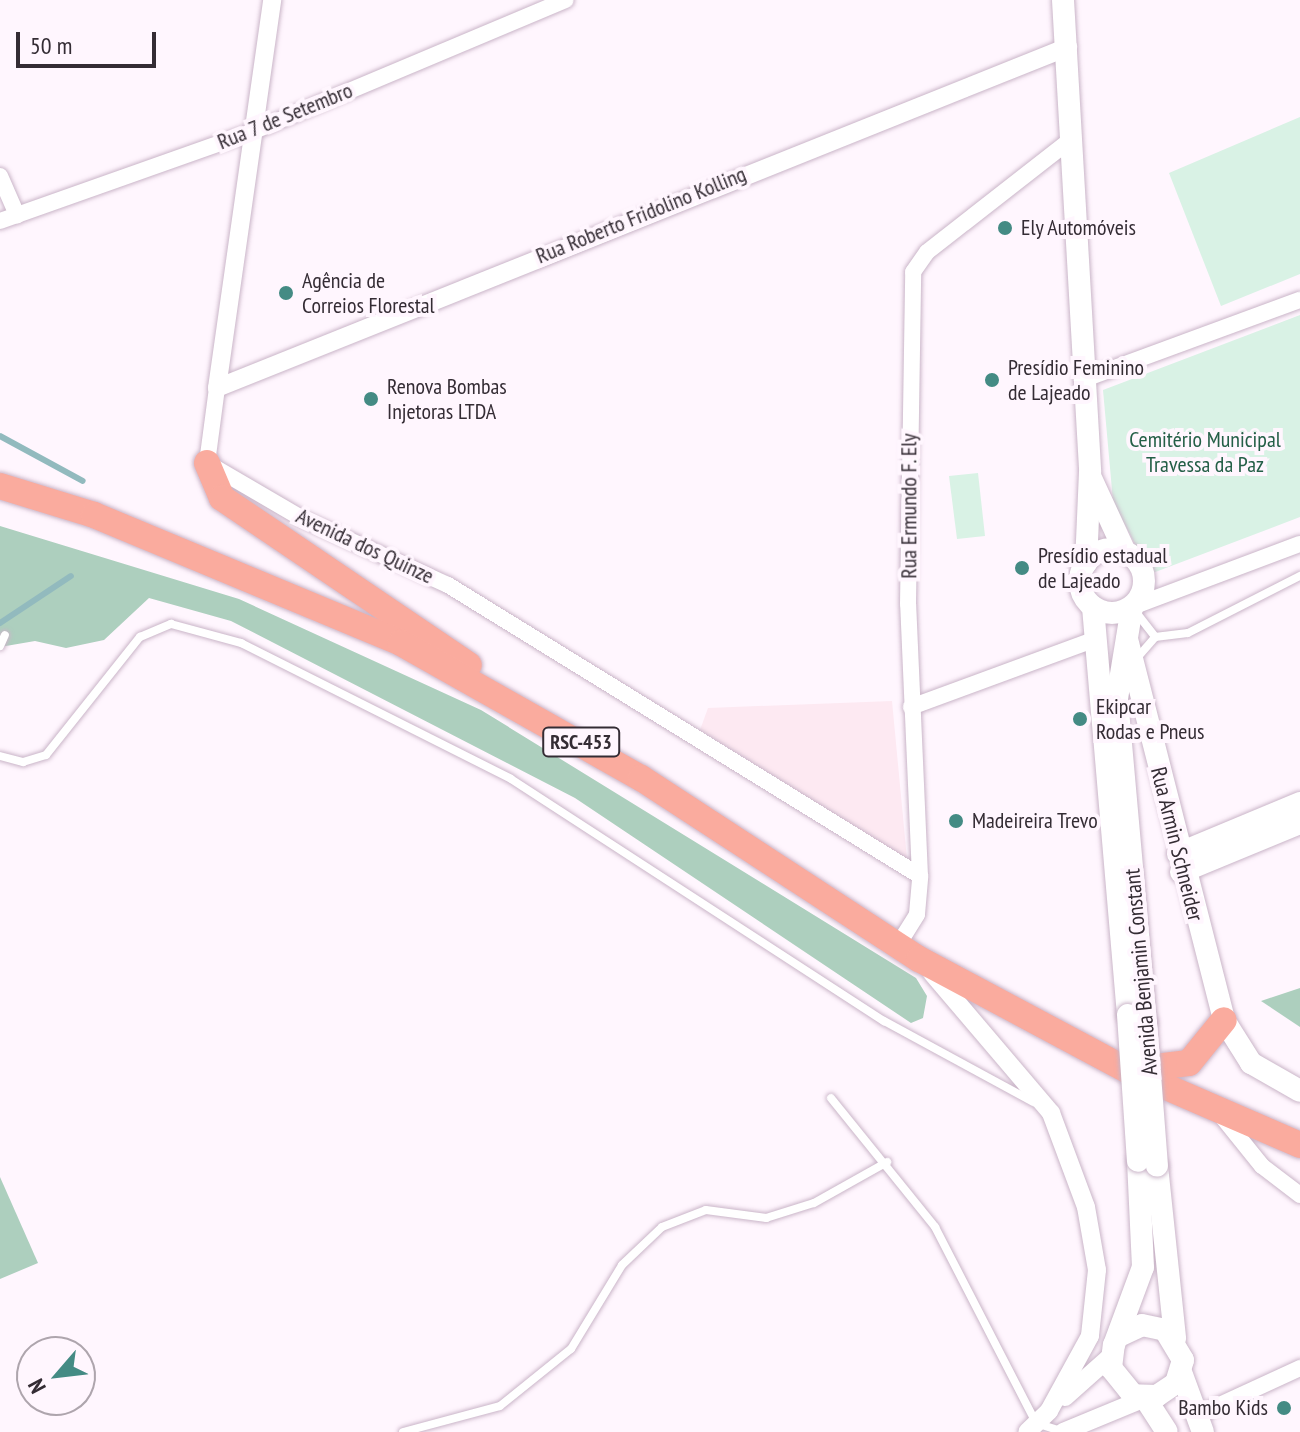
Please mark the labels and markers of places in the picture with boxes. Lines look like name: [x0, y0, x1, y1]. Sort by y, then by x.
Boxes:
place label: Ely Automóveis: [1021, 215, 1137, 241]
marker: Ely Automóveis: [996, 219, 1014, 237]
place label: Agência de Correios Florestal: [302, 267, 435, 318]
marker: Agência de Correios Florestal: [277, 284, 295, 302]
place label: Presídio Feminino de Lajeado: [1008, 354, 1144, 406]
marker: Presídio Feminino de Lajeado: [983, 371, 1001, 389]
place label: Renova Bombas Injetoras LTDA: [387, 373, 507, 424]
marker: Renova Bombas Injetoras LTDA: [362, 390, 380, 408]
place label: Presídio estadual de Lajeado: [1038, 542, 1167, 594]
marker: Presídio estadual de Lajeado: [1013, 559, 1031, 577]
place label: Ekipcar Rodas e Pneus: [1096, 693, 1204, 744]
marker: Ekipcar Rodas e Pneus: [1071, 710, 1089, 728]
place label: Madeireira Trevo: [972, 808, 1098, 834]
marker: Madeireira Trevo: [947, 812, 965, 830]
place label: Bambo Kids: [1178, 1395, 1268, 1421]
marker: Bambo Kids: [1275, 1399, 1293, 1417]

